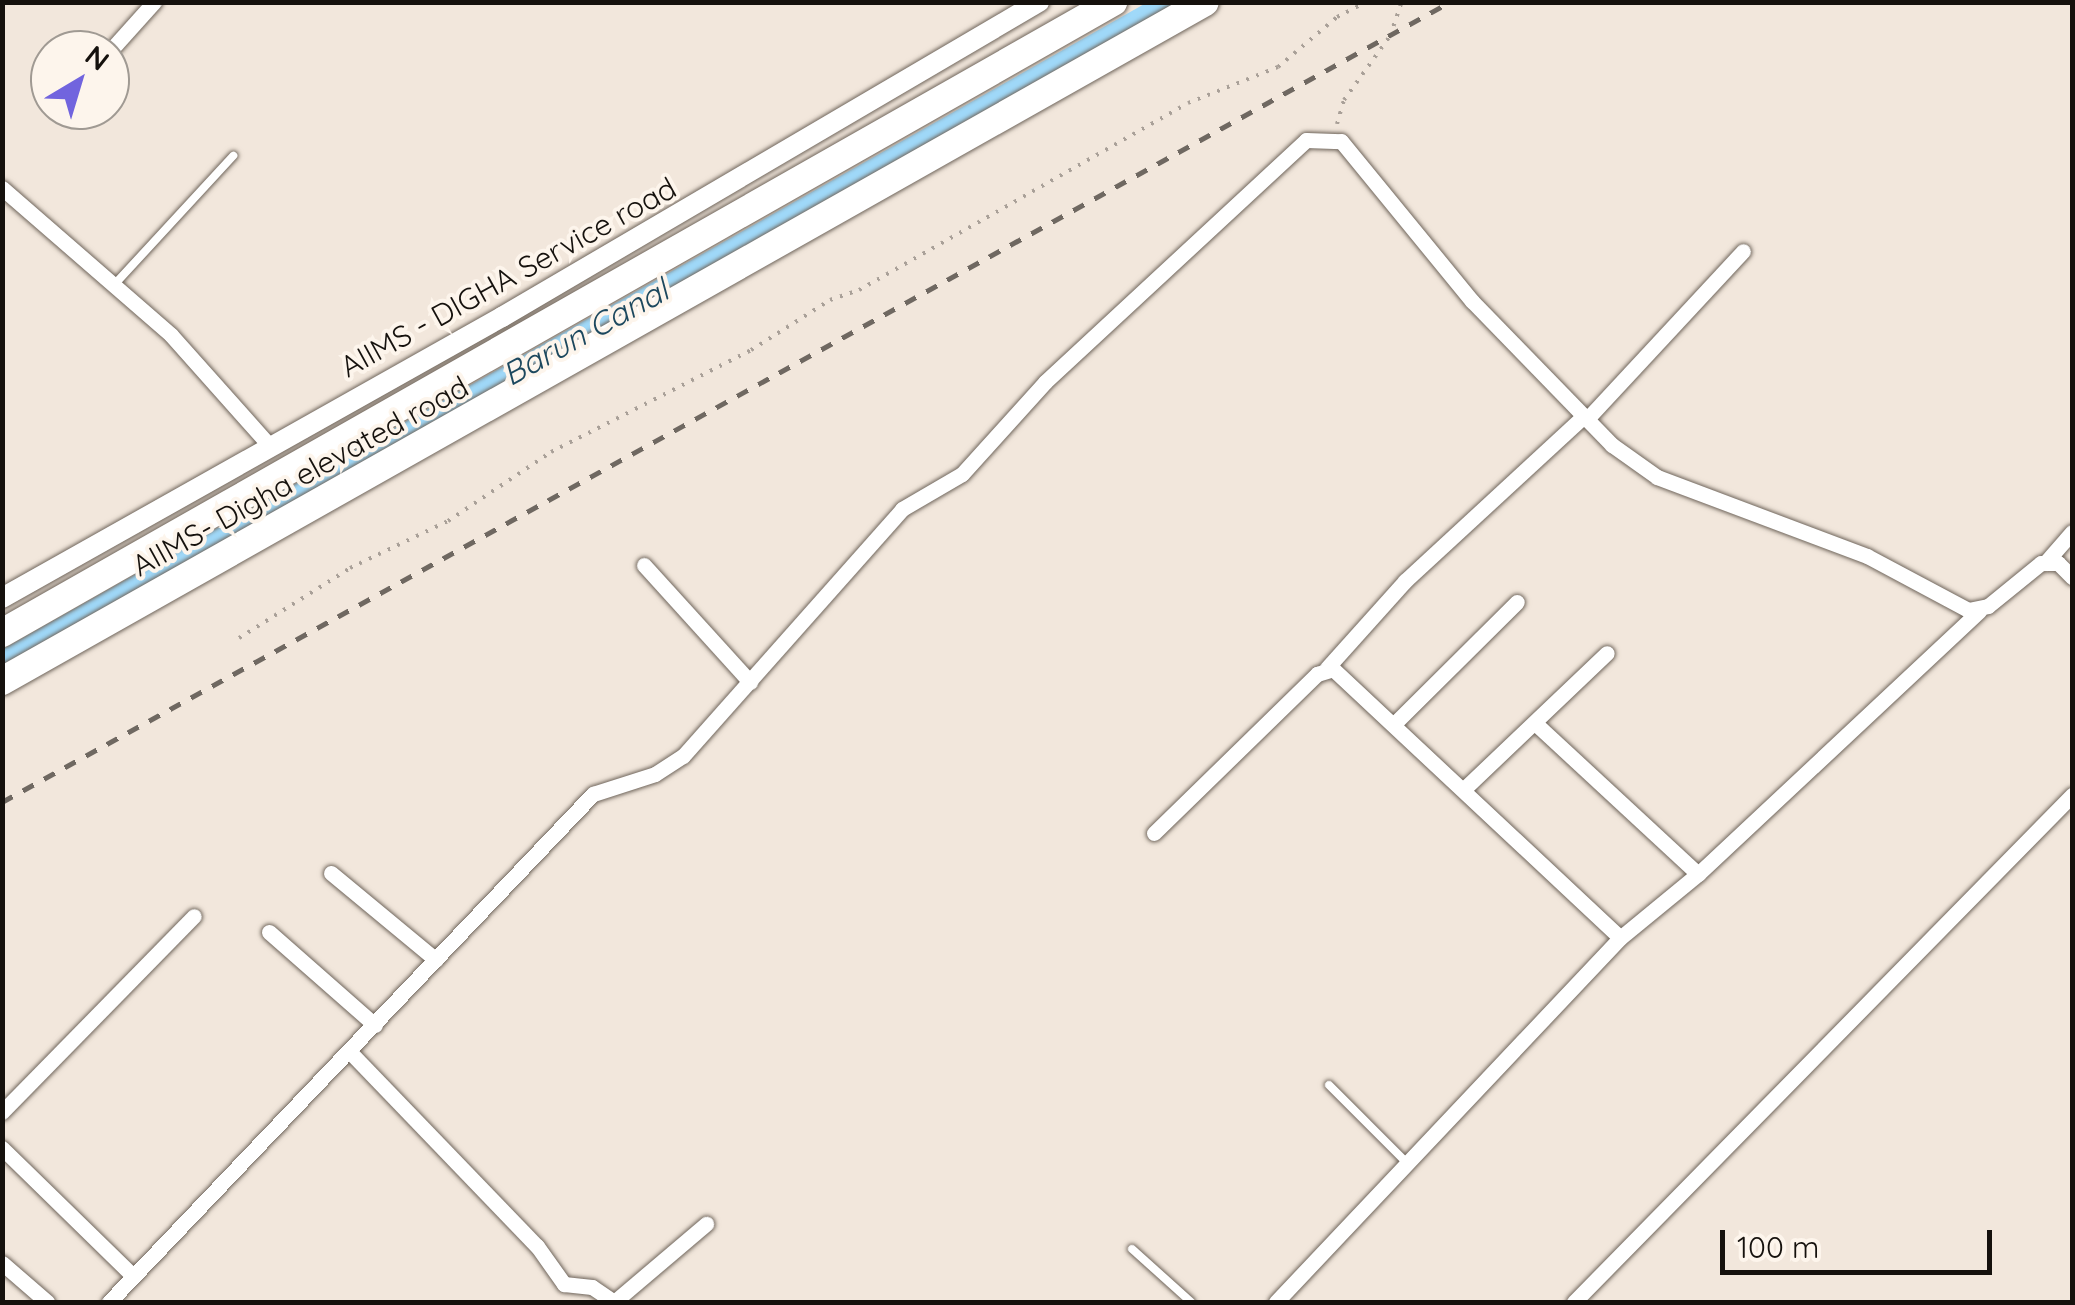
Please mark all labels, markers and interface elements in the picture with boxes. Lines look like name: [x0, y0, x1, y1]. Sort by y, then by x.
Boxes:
north arrow: [30, 30, 130, 130]
text: N: [79, 37, 116, 78]
street label: AIIMS - DIGHA Service road: [334, 170, 682, 384]
water label: Barun Canal: [495, 271, 675, 393]
street label: AIIMS- Digha elevated road: [125, 368, 475, 584]
scale bar: [1725, 1210, 1998, 1272]
text: 100 m: [1737, 1228, 1819, 1266]

